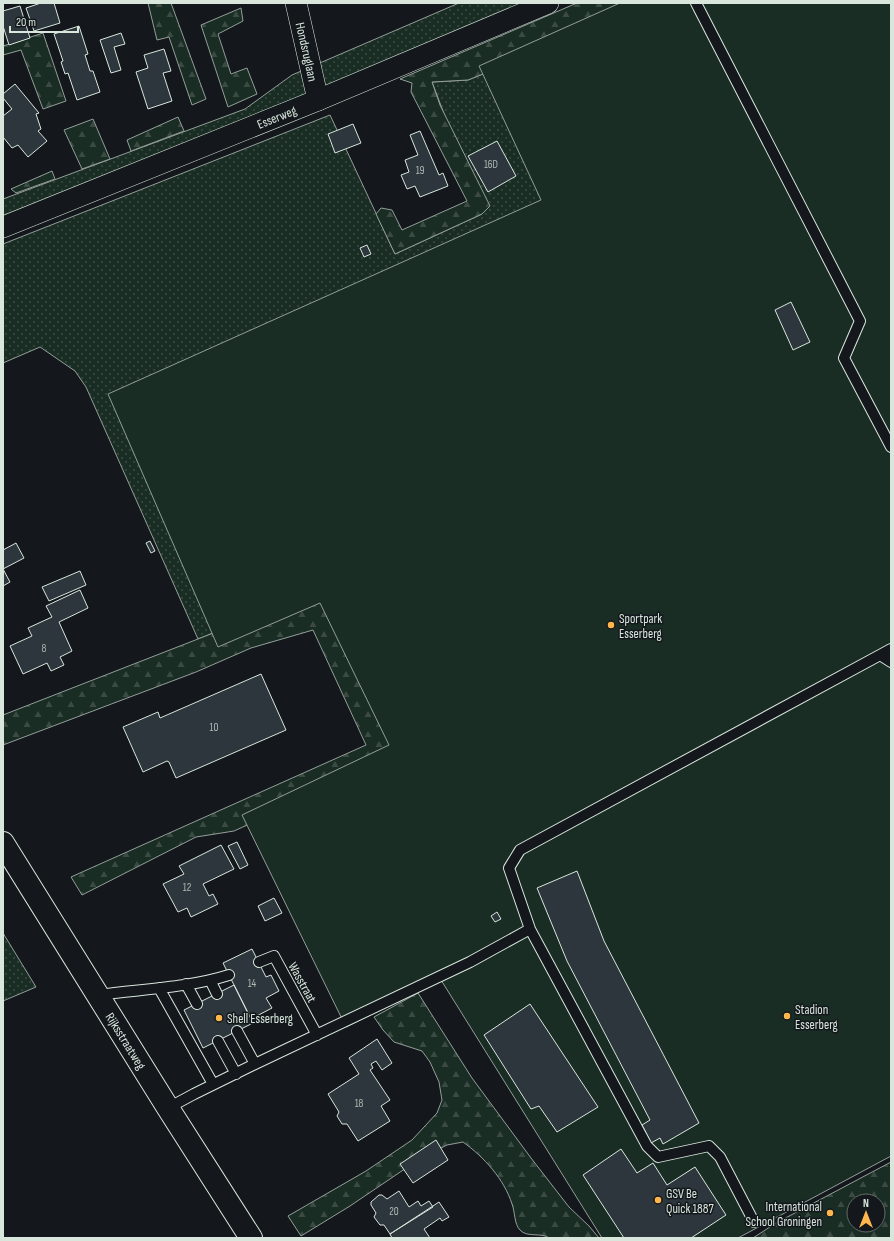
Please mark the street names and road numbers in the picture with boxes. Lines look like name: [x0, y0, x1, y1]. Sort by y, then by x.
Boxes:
street label: Hondsruglaan: [292, 21, 321, 83]
street label: Esserweg: [255, 102, 299, 133]
street label: Wasstraat: [285, 959, 320, 1006]
street label: Rijksstraatweg: [102, 1010, 149, 1073]

